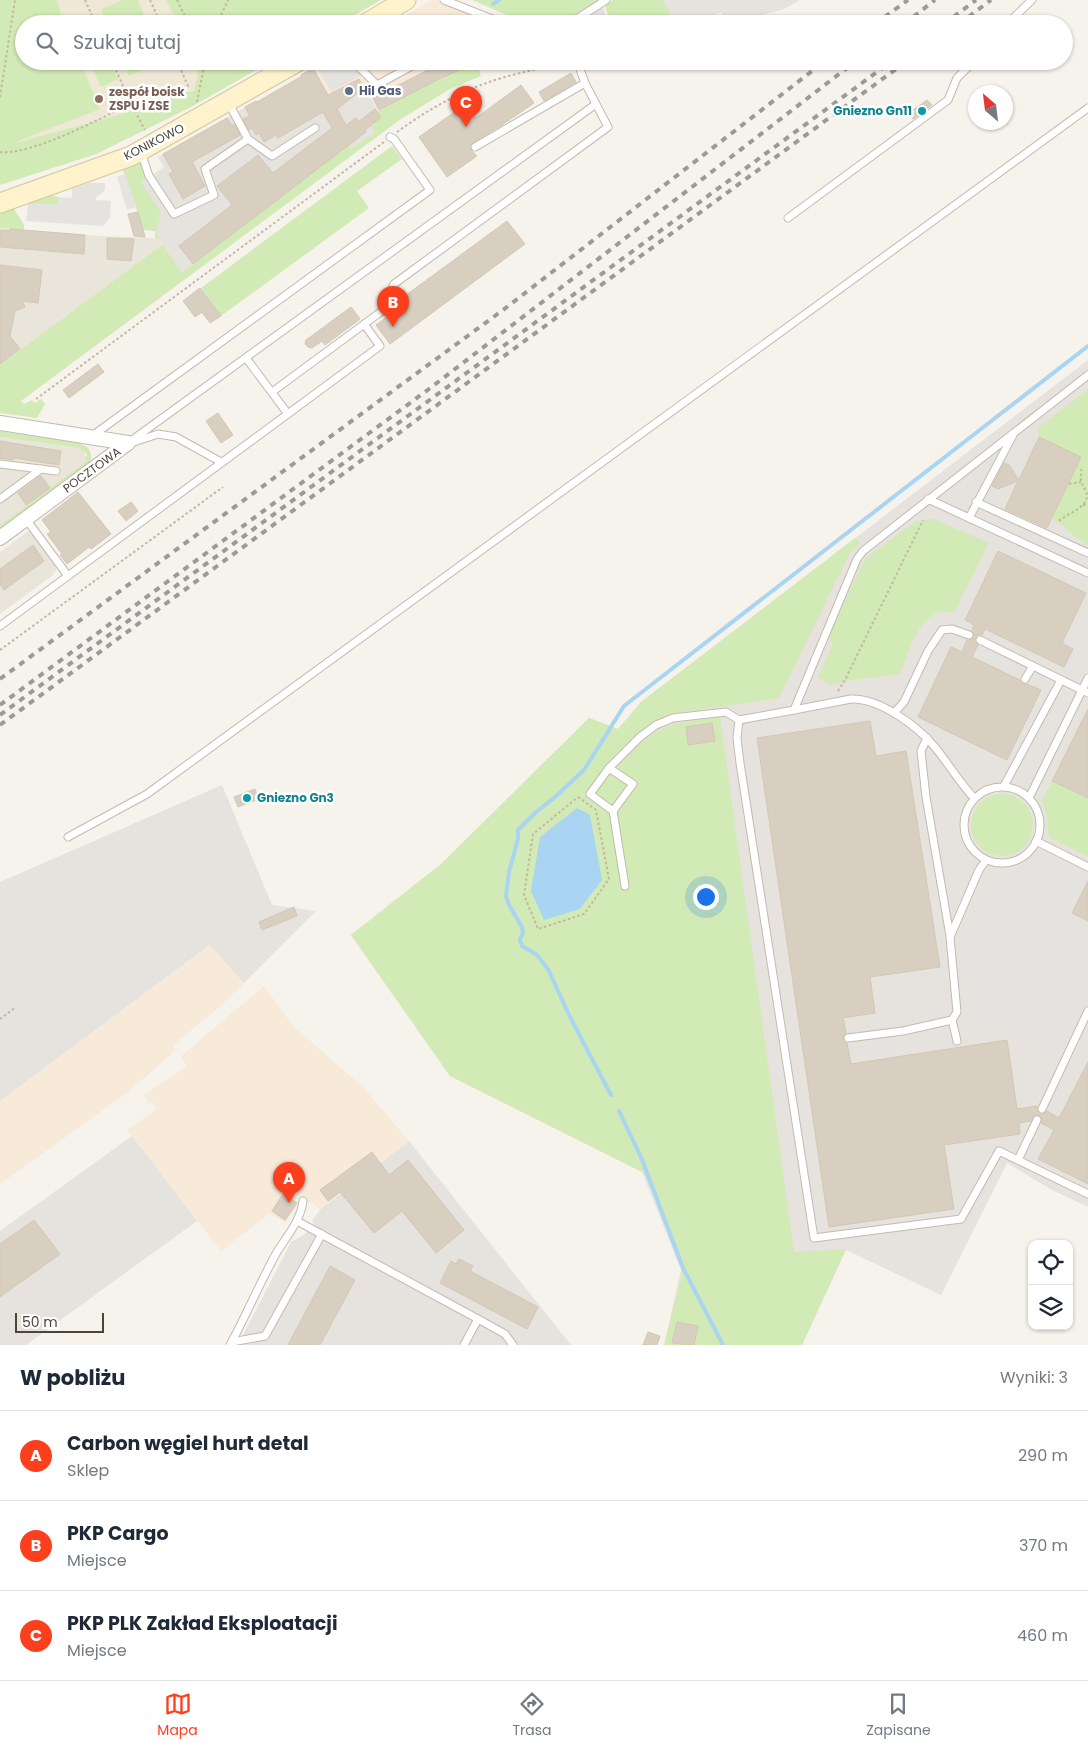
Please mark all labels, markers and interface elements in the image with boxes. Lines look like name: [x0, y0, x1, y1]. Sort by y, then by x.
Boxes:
search box: [15, 15, 1073, 70]
icon: search: [33, 29, 61, 57]
text: Szukaj tutaj: [73, 29, 181, 56]
place label: Hil Gas: [359, 82, 402, 99]
place label: zespół boisk ZSPU i ZSE: [109, 83, 185, 114]
marker: Hil Gas: [343, 85, 355, 97]
north arrow: [968, 85, 1013, 130]
pin: C: [450, 86, 482, 127]
marker: zespół boisk ZSPU i ZSE: [93, 93, 105, 105]
place label: Gniezno Gn11: [833, 102, 912, 119]
marker: Gniezno Gn11: [916, 105, 928, 117]
street label: KONIKOWO: [121, 119, 187, 164]
pin: B: [377, 286, 409, 327]
street label: POCZTOWA: [59, 443, 124, 496]
place label: Gniezno Gn3: [257, 789, 334, 806]
marker: Gniezno Gn3: [241, 792, 253, 804]
your location: [693, 884, 719, 910]
pin: A: [273, 1162, 305, 1203]
map controls: [1028, 1240, 1073, 1330]
button: locate: [1028, 1240, 1073, 1285]
button: layers: [1028, 1285, 1073, 1330]
scale bar: [15, 1310, 104, 1333]
text: 50 m: [22, 1312, 58, 1332]
text: W pobliżu: [20, 1363, 125, 1392]
text: Wyniki: 3: [1000, 1366, 1068, 1389]
text: Carbon węgiel hurt detal: [67, 1430, 309, 1457]
text: A: [30, 1444, 42, 1467]
text: 290 m: [1018, 1444, 1068, 1467]
text: Sklep: [67, 1459, 109, 1482]
text: PKP Cargo: [67, 1520, 169, 1547]
text: B: [31, 1534, 41, 1557]
text: 370 m: [1019, 1534, 1068, 1557]
text: Miejsce: [67, 1549, 127, 1572]
text: PKP PLK Zakład Eksploatacji: [67, 1610, 338, 1637]
text: C: [30, 1624, 42, 1647]
text: 460 m: [1017, 1624, 1068, 1647]
text: Miejsce: [67, 1639, 127, 1662]
tab: Mapa: [157, 1690, 198, 1741]
tab: Trasa: [513, 1690, 552, 1741]
tab: Zapisane: [866, 1690, 931, 1741]

